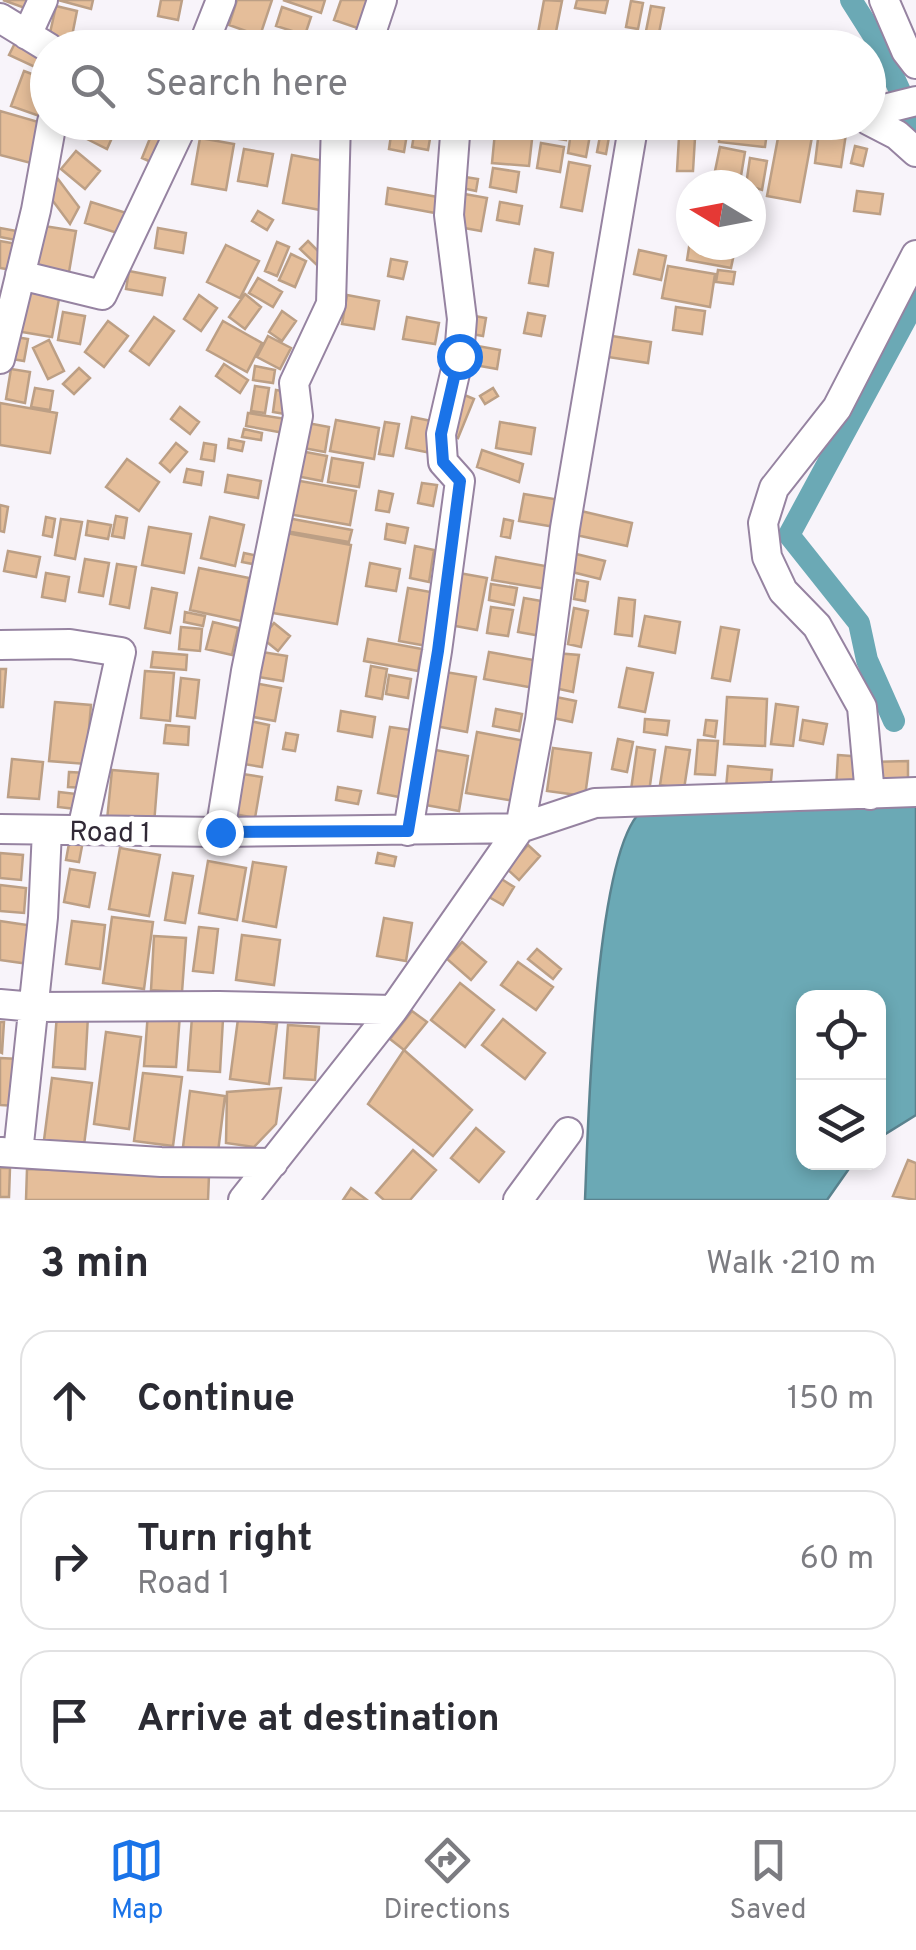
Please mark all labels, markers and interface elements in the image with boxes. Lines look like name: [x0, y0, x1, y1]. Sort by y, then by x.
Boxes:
search box: [30, 30, 886, 140]
icon: search: [65, 58, 120, 113]
text: Search here: [145, 61, 348, 110]
north arrow: [676, 170, 766, 260]
route start: [437, 334, 483, 380]
route end: [198, 810, 244, 856]
street label: Road 1: [69, 815, 151, 853]
map controls: [796, 990, 886, 1170]
button: locate: [796, 990, 886, 1080]
button: layers: [796, 1080, 886, 1170]
text: 3 min: [40, 1239, 149, 1292]
text: Walk · 210 m: [706, 1245, 876, 1285]
icon: ahead: [42, 1373, 97, 1428]
text: Continue: [137, 1376, 295, 1425]
text: 150 m: [787, 1380, 874, 1420]
text: Turn right: [137, 1516, 312, 1565]
icon: right: [42, 1533, 97, 1588]
text: 60 m: [800, 1540, 874, 1580]
text: Road 1: [137, 1565, 231, 1605]
icon: arrive: [42, 1693, 97, 1748]
text: Arrive at destination: [137, 1696, 500, 1745]
tab: Map: [109, 1833, 164, 1929]
tab: Directions: [383, 1833, 511, 1929]
tab: Saved: [730, 1833, 807, 1929]

